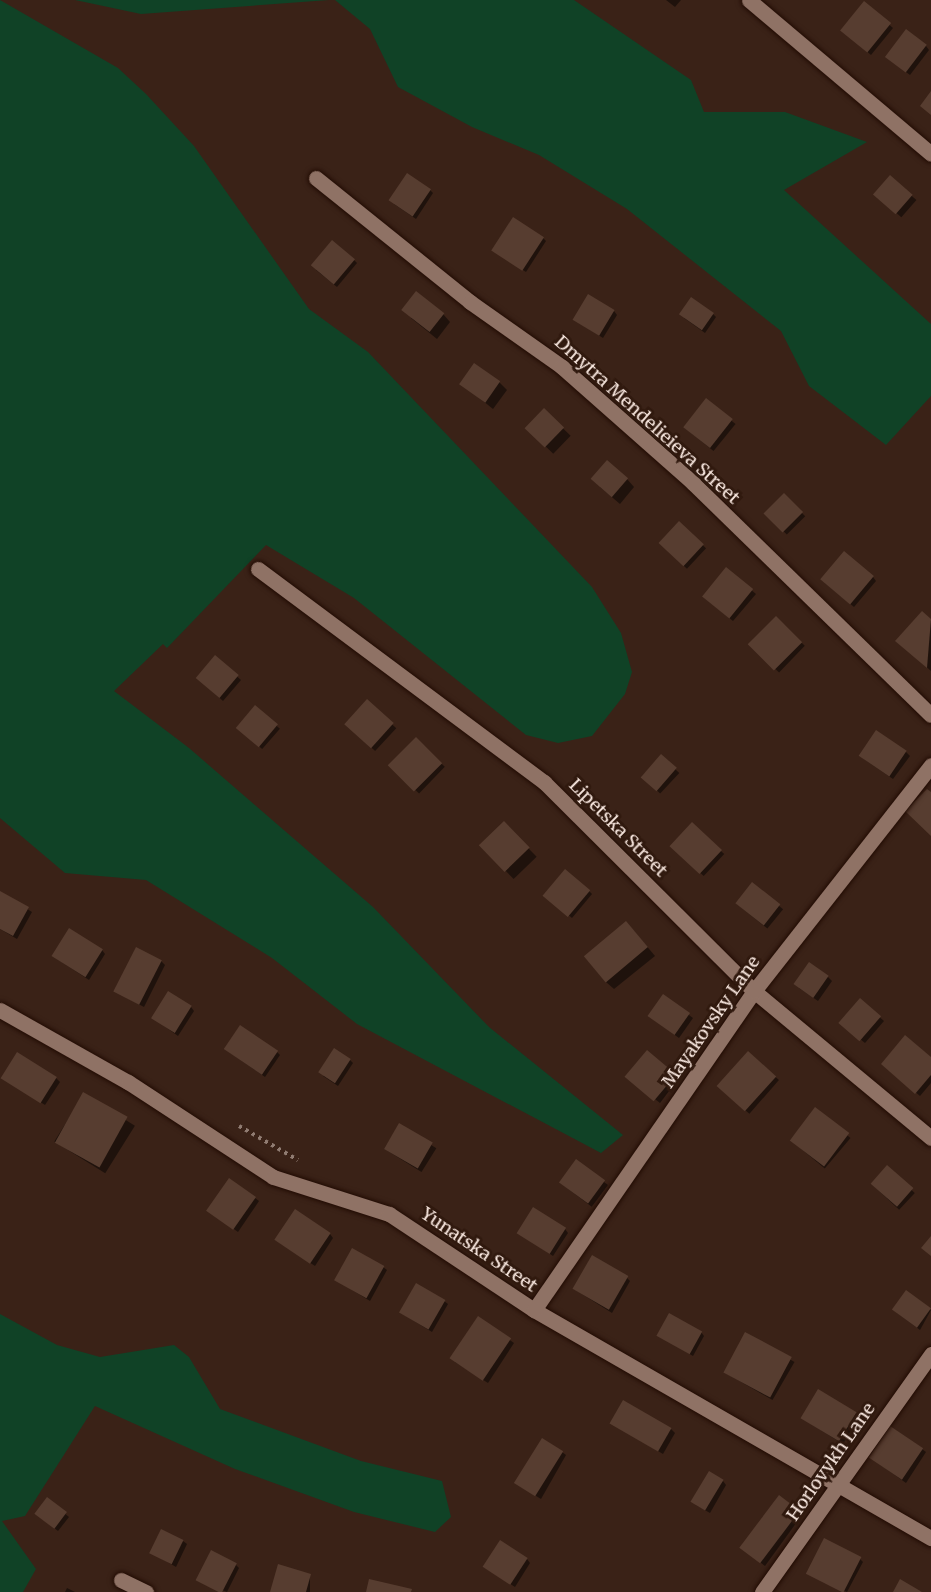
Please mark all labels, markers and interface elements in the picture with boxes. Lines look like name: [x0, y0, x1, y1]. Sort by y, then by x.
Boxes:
street label: Dmytra Mendelieieva Street: [550, 331, 744, 509]
street label: Lipetska Street: [564, 774, 672, 882]
street label: Mayakovsky Lane: [657, 952, 765, 1092]
street label: Yunatska Street: [417, 1203, 541, 1297]
street label: Horlovykh Lane: [782, 1399, 880, 1525]

